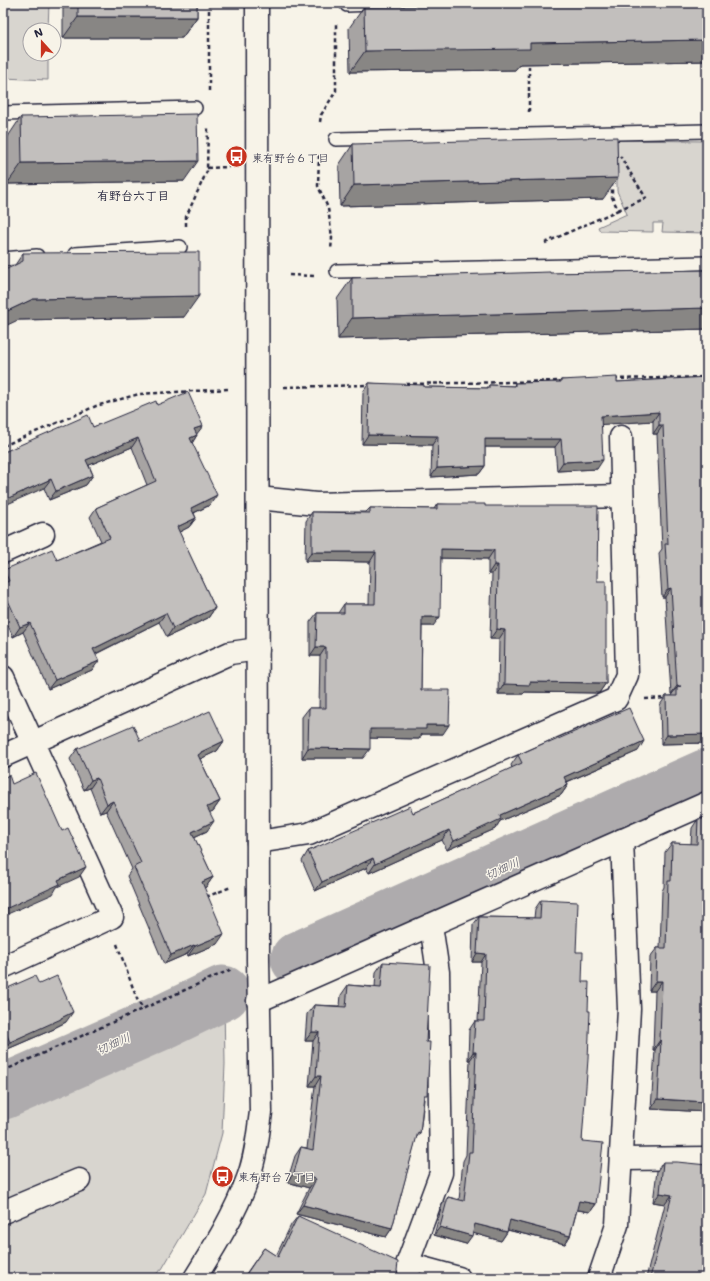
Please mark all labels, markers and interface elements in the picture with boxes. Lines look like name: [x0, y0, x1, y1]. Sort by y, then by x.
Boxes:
north arrow: [22, 22, 62, 62]
text: N: [32, 24, 45, 41]
bus stop icon: 東有野台６丁目: [223, 144, 249, 170]
place label: 東有野台６丁目: [252, 150, 329, 165]
district label: 有野台六丁目: [97, 187, 169, 203]
water label: 切畑川: [482, 853, 522, 883]
water label: 切畑川: [93, 1028, 133, 1058]
bus stop icon: 東有野台７丁目: [210, 1163, 236, 1189]
place label: 東有野台７丁目: [238, 1169, 315, 1184]

